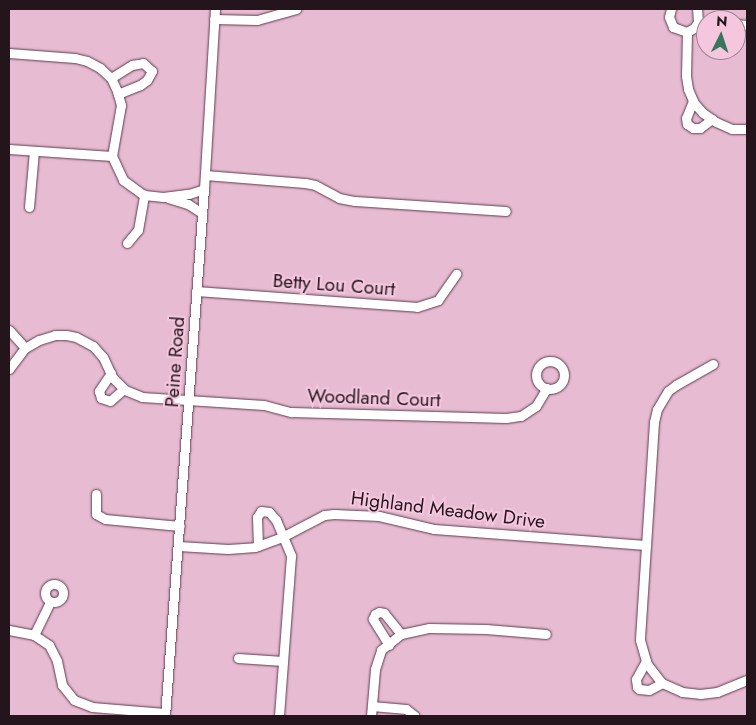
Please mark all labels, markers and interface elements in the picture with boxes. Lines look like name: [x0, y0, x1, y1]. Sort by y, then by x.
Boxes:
north arrow: [696, 10, 746, 60]
text: N: [716, 11, 728, 31]
street label: Betty Lou Court: [272, 269, 396, 301]
street label: Peine Road: [160, 316, 190, 408]
street label: Woodland Court: [307, 384, 441, 412]
street label: Highland Meadow Drive: [350, 487, 546, 533]

